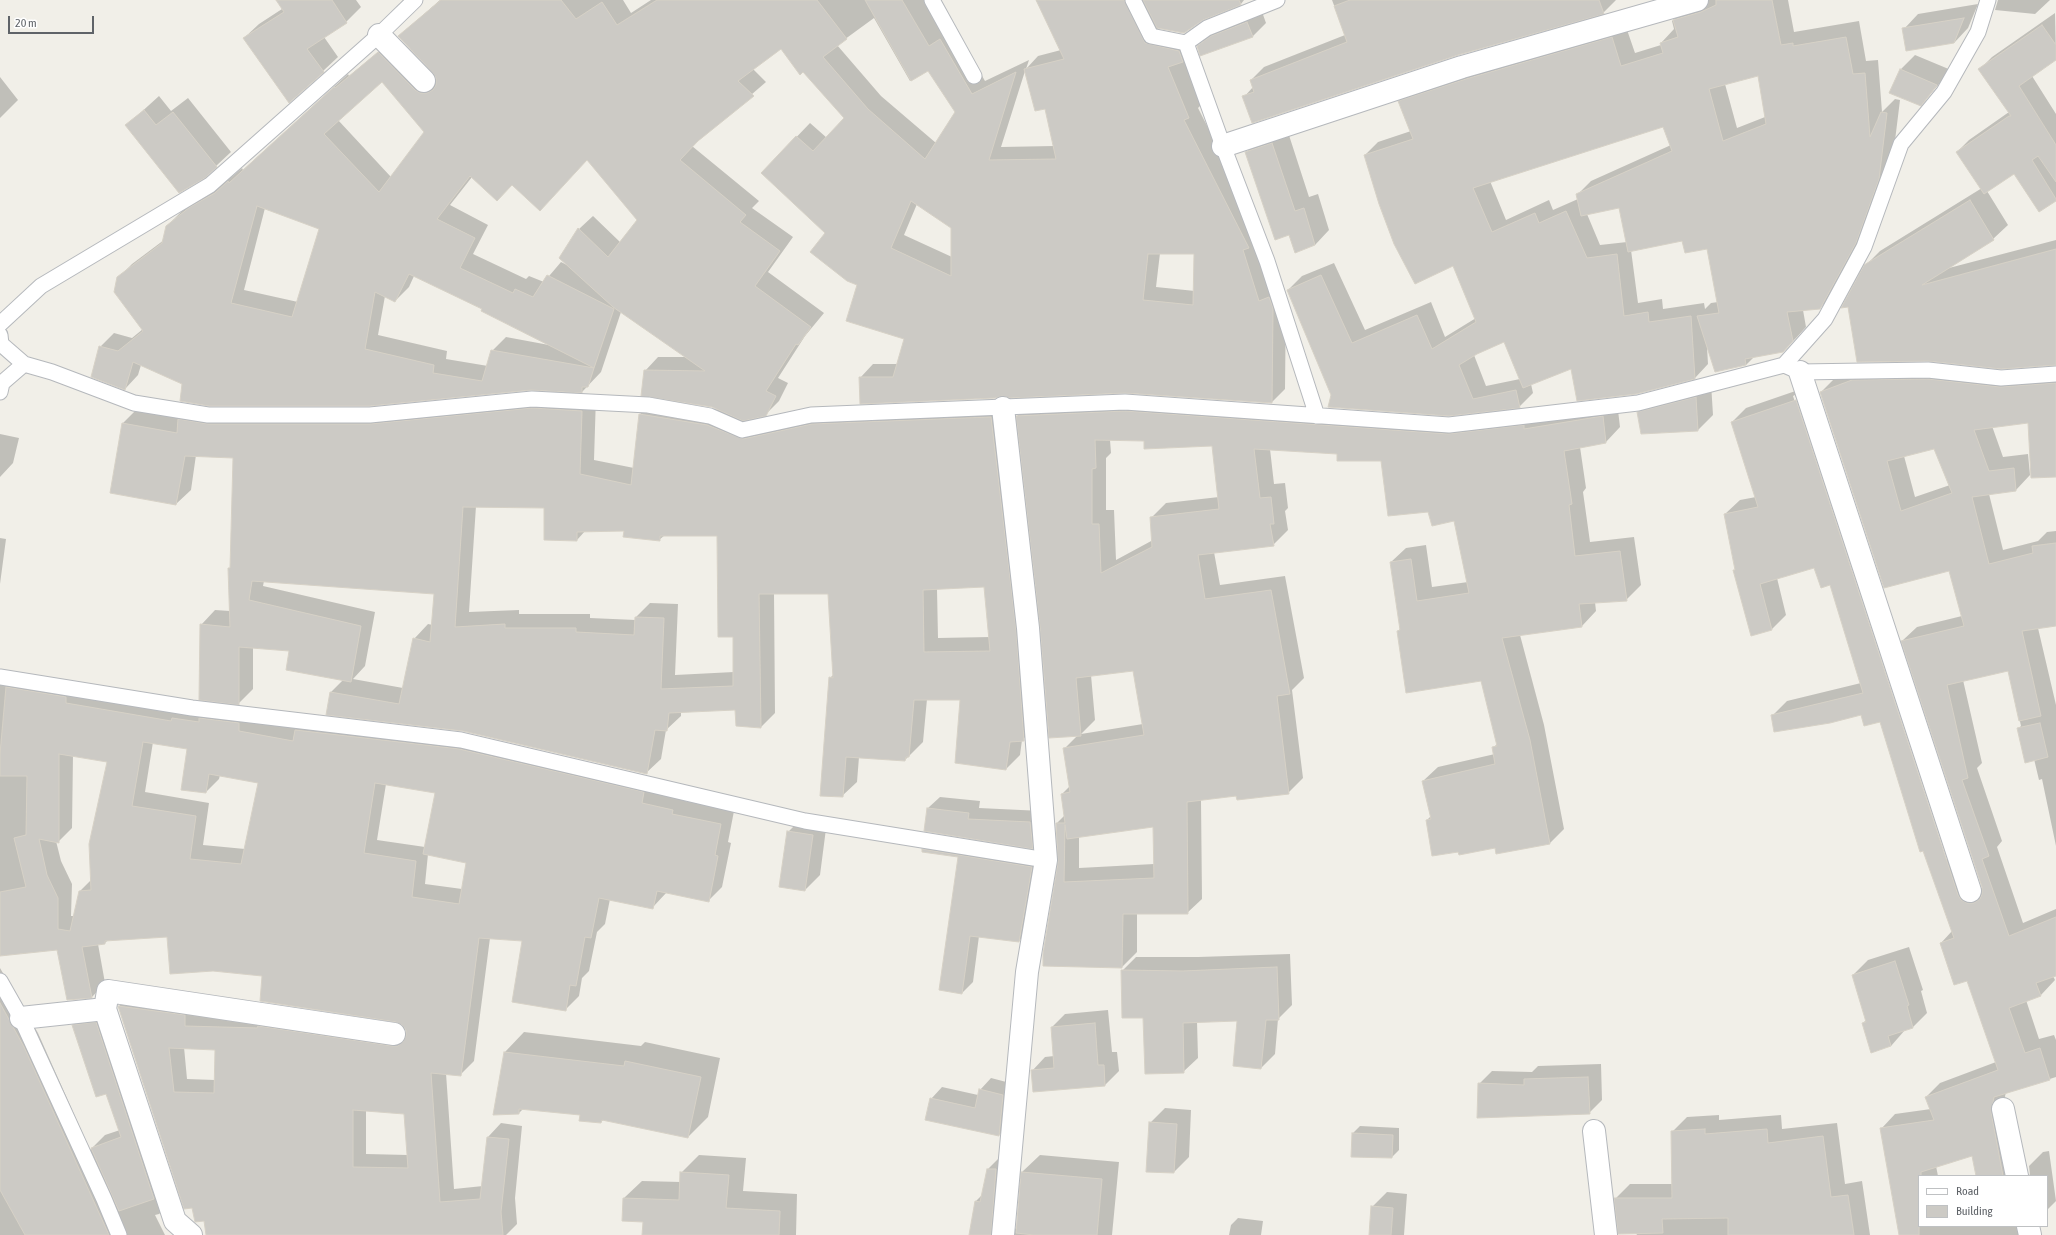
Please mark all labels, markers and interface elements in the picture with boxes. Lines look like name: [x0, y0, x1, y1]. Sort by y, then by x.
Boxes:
scale bar: [10, 8, 96, 34]
text: 20 m: [15, 16, 37, 30]
legend: [1918, 1175, 2048, 1227]
text: Road: [1956, 1184, 1979, 1198]
text: Building: [1956, 1204, 1993, 1218]

